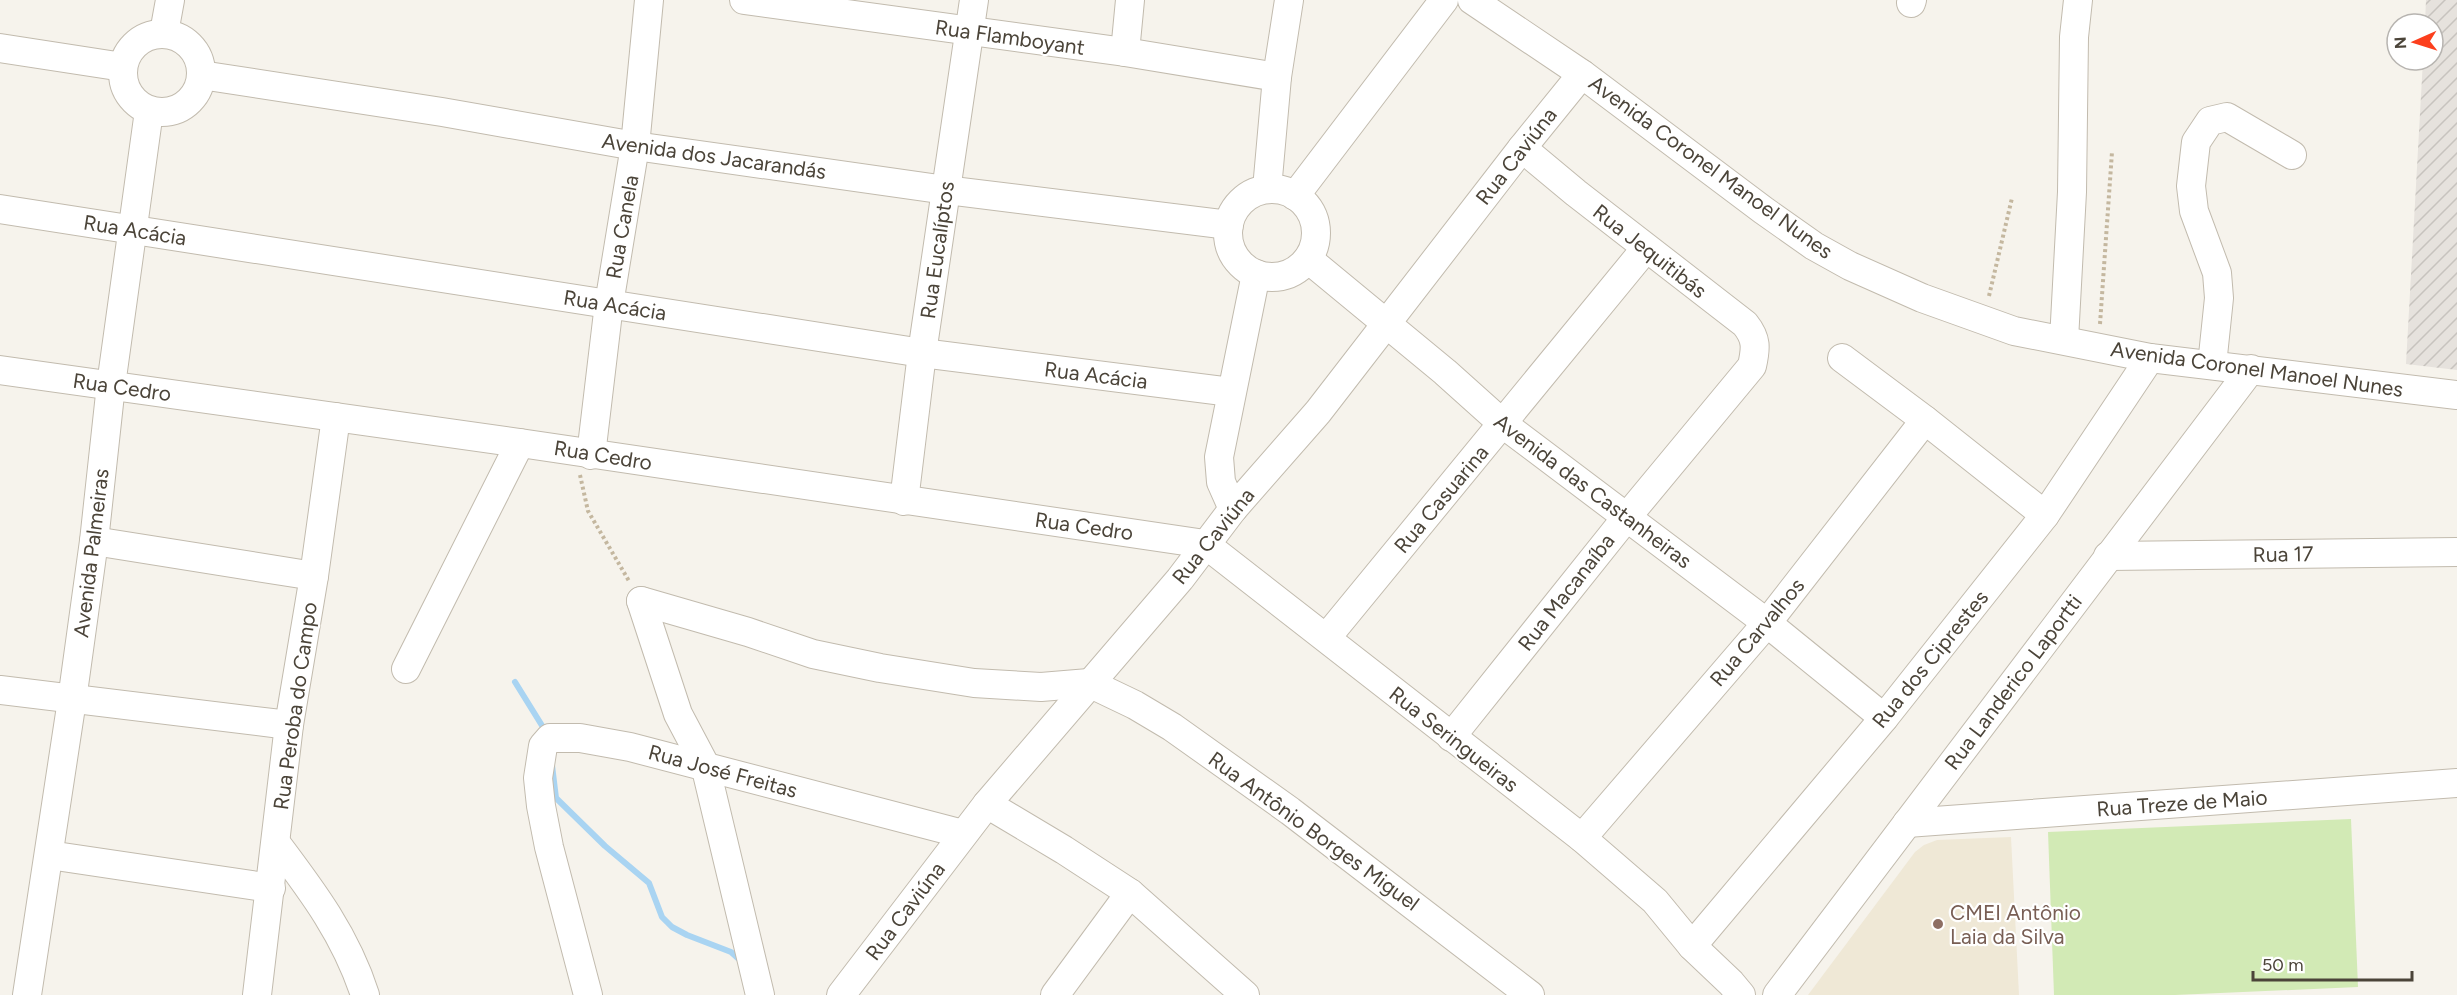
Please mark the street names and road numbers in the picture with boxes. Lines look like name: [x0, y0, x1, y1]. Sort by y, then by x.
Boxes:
street label: Rua Flamboyant: [934, 14, 1086, 60]
street label: Avenida Coronel Manoel Nunes: [1584, 70, 1838, 264]
street label: Rua Caviúna: [1470, 102, 1562, 210]
street label: Avenida dos Jacarandás: [600, 128, 828, 184]
street label: Rua Canela: [601, 173, 643, 281]
street label: Rua Eucalíptos: [915, 180, 959, 320]
street label: Rua Jequitibás: [1588, 199, 1712, 303]
street label: Rua Acácia: [82, 210, 188, 250]
street label: Rua Acácia: [562, 285, 668, 325]
street label: Avenida Coronel Manoel Nunes: [2109, 336, 2405, 402]
street label: Rua Acácia: [1043, 356, 1149, 394]
street label: Rua Cedro: [71, 368, 173, 406]
street label: Avenida das Castanheiras: [1489, 409, 1697, 573]
street label: Rua Cedro: [552, 435, 654, 475]
street label: Rua Casuarina: [1389, 440, 1493, 558]
street label: Avenida Palmeiras: [68, 467, 114, 639]
street label: Rua Caviúna: [1167, 483, 1259, 589]
street label: Rua Cedro: [1033, 507, 1135, 545]
street label: Rua Macanaíba: [1513, 529, 1619, 655]
street label: Rua 17: [2252, 541, 2314, 567]
street label: Rua Carvalhos: [1705, 573, 1809, 691]
street label: Rua dos Ciprestes: [1867, 585, 1993, 733]
street label: Rua Landerico Laportti: [1939, 590, 2087, 774]
street label: Rua Peroba do Campo: [268, 600, 322, 812]
street label: Rua Seringueiras: [1385, 681, 1523, 797]
street label: Rua José Freitas: [646, 739, 800, 803]
street label: Rua Antônio Borges Miguel: [1204, 746, 1424, 916]
street label: Rua Treze de Maio: [2096, 785, 2268, 821]
street label: Rua Caviúna: [860, 857, 950, 965]

